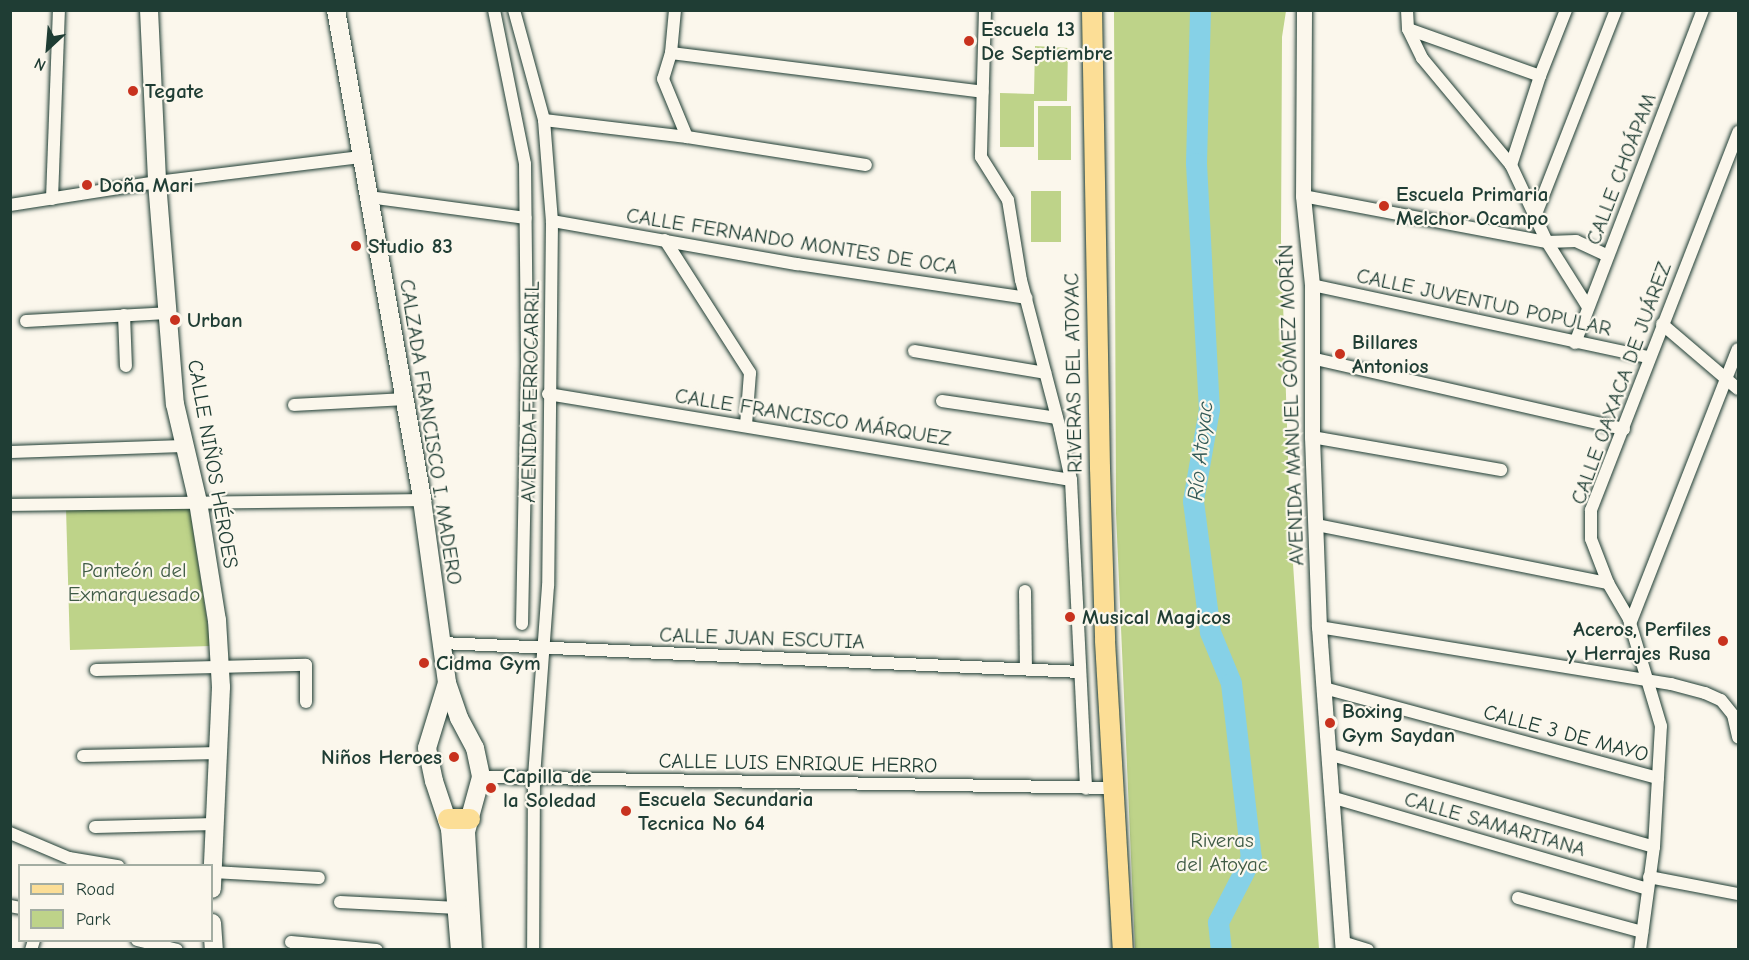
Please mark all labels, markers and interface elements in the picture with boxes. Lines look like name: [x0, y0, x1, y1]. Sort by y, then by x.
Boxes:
place label: Escuela 13 De Septiembre: [981, 16, 1113, 66]
north arrow: [18, 18, 78, 78]
marker: Escuela 13 De Septiembre: [962, 34, 976, 48]
text: N: [31, 54, 49, 75]
place label: Tegate: [145, 78, 204, 104]
marker: Tegate: [126, 84, 140, 98]
street label: CALLE CHOÁPAM: [1581, 90, 1661, 248]
place label: Doña Mari: [99, 172, 194, 198]
marker: Doña Mari: [80, 178, 94, 192]
place label: Escuela Primaria Melchor Ocampo: [1396, 181, 1548, 231]
marker: Escuela Primaria Melchor Ocampo: [1377, 199, 1391, 213]
street label: CALLE FERNANDO MONTES DE OCA: [624, 202, 960, 280]
place label: Studio 83: [368, 233, 453, 259]
marker: Studio 83: [349, 239, 363, 253]
street label: AVENIDA MANUEL GÓMEZ MORÍN: [1273, 244, 1309, 566]
street label: CALLE OAXACA DE JUÁREZ: [1565, 258, 1677, 508]
street label: CALLE JUVENTUD POPULAR: [1354, 263, 1614, 341]
street label: RIVERAS DEL ATOYAC: [1059, 273, 1087, 473]
street label: CALZADA FRANCISCO I. MADERO: [394, 277, 468, 587]
street label: AVENIDA FERROCARRIL: [515, 281, 545, 503]
place label: Urban: [187, 307, 243, 333]
marker: Urban: [168, 313, 182, 327]
place label: Billares Antonios: [1352, 329, 1429, 379]
marker: Billares Antonios: [1333, 347, 1347, 361]
street label: CALLE NIÑOS HÉROES: [182, 357, 244, 571]
street label: CALLE FRANCISCO MÁRQUEZ: [673, 383, 953, 451]
water label: Río Atoyac: [1183, 400, 1219, 502]
park label: Panteón del Exmarquesado: [68, 557, 200, 607]
place label: Musical Magicos: [1082, 604, 1231, 630]
marker: Musical Magicos: [1063, 610, 1077, 624]
place label: Aceros, Perfiles y Herrajes Rusa: [1567, 616, 1711, 666]
street label: CALLE JUAN ESCUTIA: [659, 622, 865, 654]
marker: Aceros, Perfiles y Herrajes Rusa: [1716, 634, 1730, 648]
place label: Cidma Gym: [436, 650, 541, 676]
marker: Cidma Gym: [417, 656, 431, 670]
place label: Boxing Gym Saydan: [1342, 698, 1455, 748]
street label: CALLE 3 DE MAYO: [1481, 699, 1651, 767]
marker: Boxing Gym Saydan: [1323, 716, 1337, 730]
place label: Niños Heroes: [321, 744, 442, 770]
street label: CALLE LUIS ENRIQUE HERRO: [658, 748, 938, 778]
marker: Niños Heroes: [447, 750, 461, 764]
place label: Capilla de la Soledad: [503, 763, 596, 813]
marker: Capilla de la Soledad: [484, 781, 498, 795]
place label: Escuela Secundaria Tecnica No 64: [638, 786, 813, 836]
street label: CALLE SAMARITANA: [1401, 786, 1589, 862]
marker: Escuela Secundaria Tecnica No 64: [619, 804, 633, 818]
park label: Riveras del Atoyac: [1176, 827, 1268, 877]
legend: [18, 864, 213, 942]
text: Road: [76, 879, 115, 900]
text: Park: [76, 909, 110, 930]

